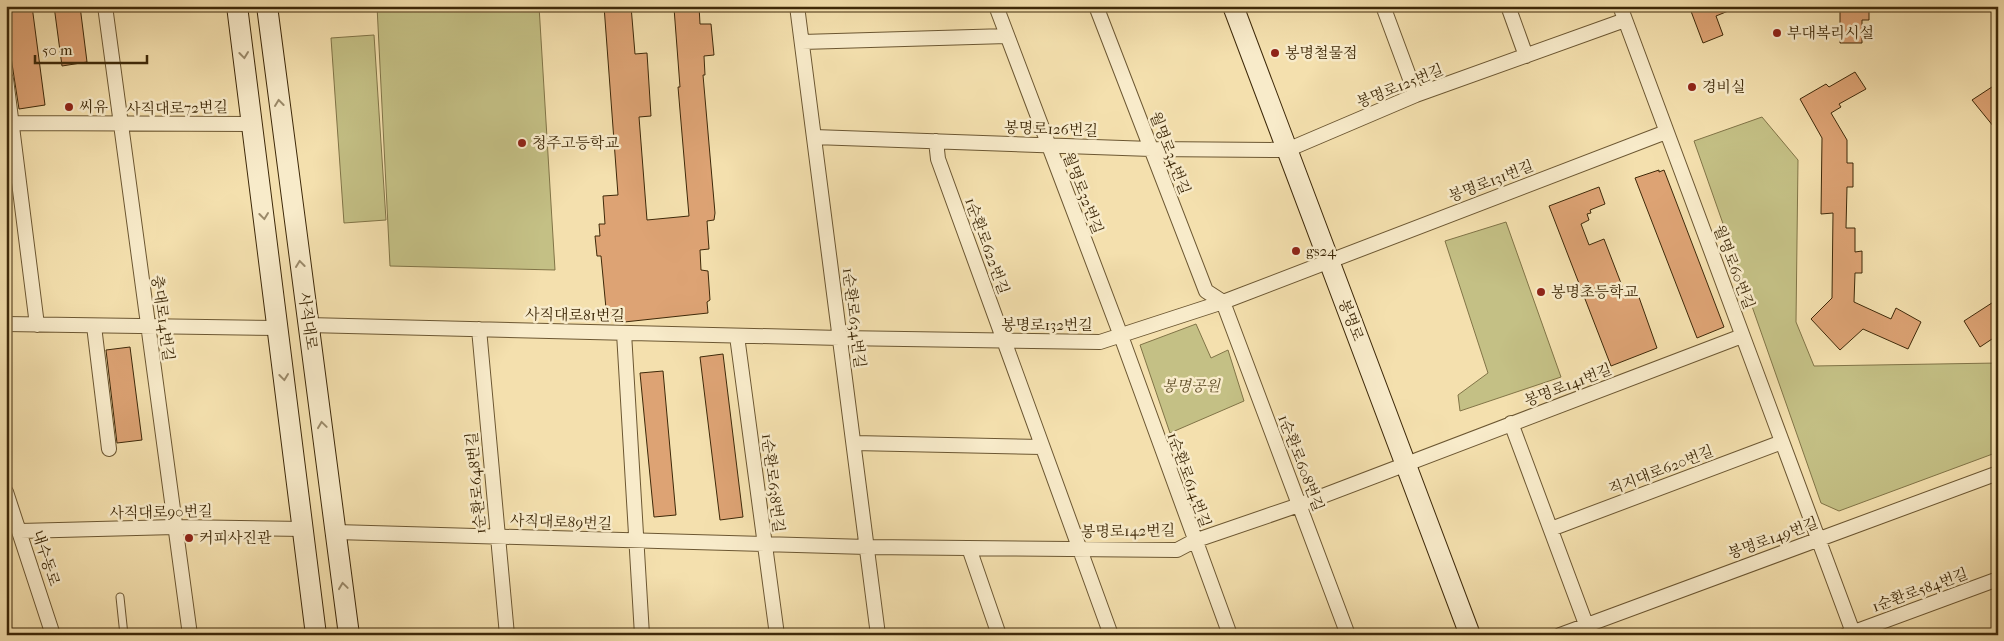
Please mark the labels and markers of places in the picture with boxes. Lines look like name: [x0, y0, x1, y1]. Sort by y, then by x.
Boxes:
place label: 부대복리시설: [1787, 24, 1874, 42]
marker: 부대복리시설: [1771, 27, 1783, 39]
place label: 봉명철물점: [1285, 44, 1357, 62]
marker: 봉명철물점: [1269, 47, 1281, 59]
place label: 경비실: [1702, 78, 1745, 96]
marker: 경비실: [1686, 81, 1698, 93]
place label: 씨유: [79, 98, 108, 116]
marker: 씨유: [63, 101, 75, 113]
place label: 청주고등학교: [532, 134, 619, 152]
marker: 청주고등학교: [516, 137, 528, 149]
place label: gs24: [1306, 242, 1337, 260]
marker: gs24: [1290, 245, 1302, 257]
place label: 봉명초등학교: [1551, 283, 1638, 301]
marker: 봉명초등학교: [1535, 286, 1547, 298]
place label: 커피사진관: [199, 529, 272, 547]
marker: 커피사진관: [183, 532, 195, 544]

